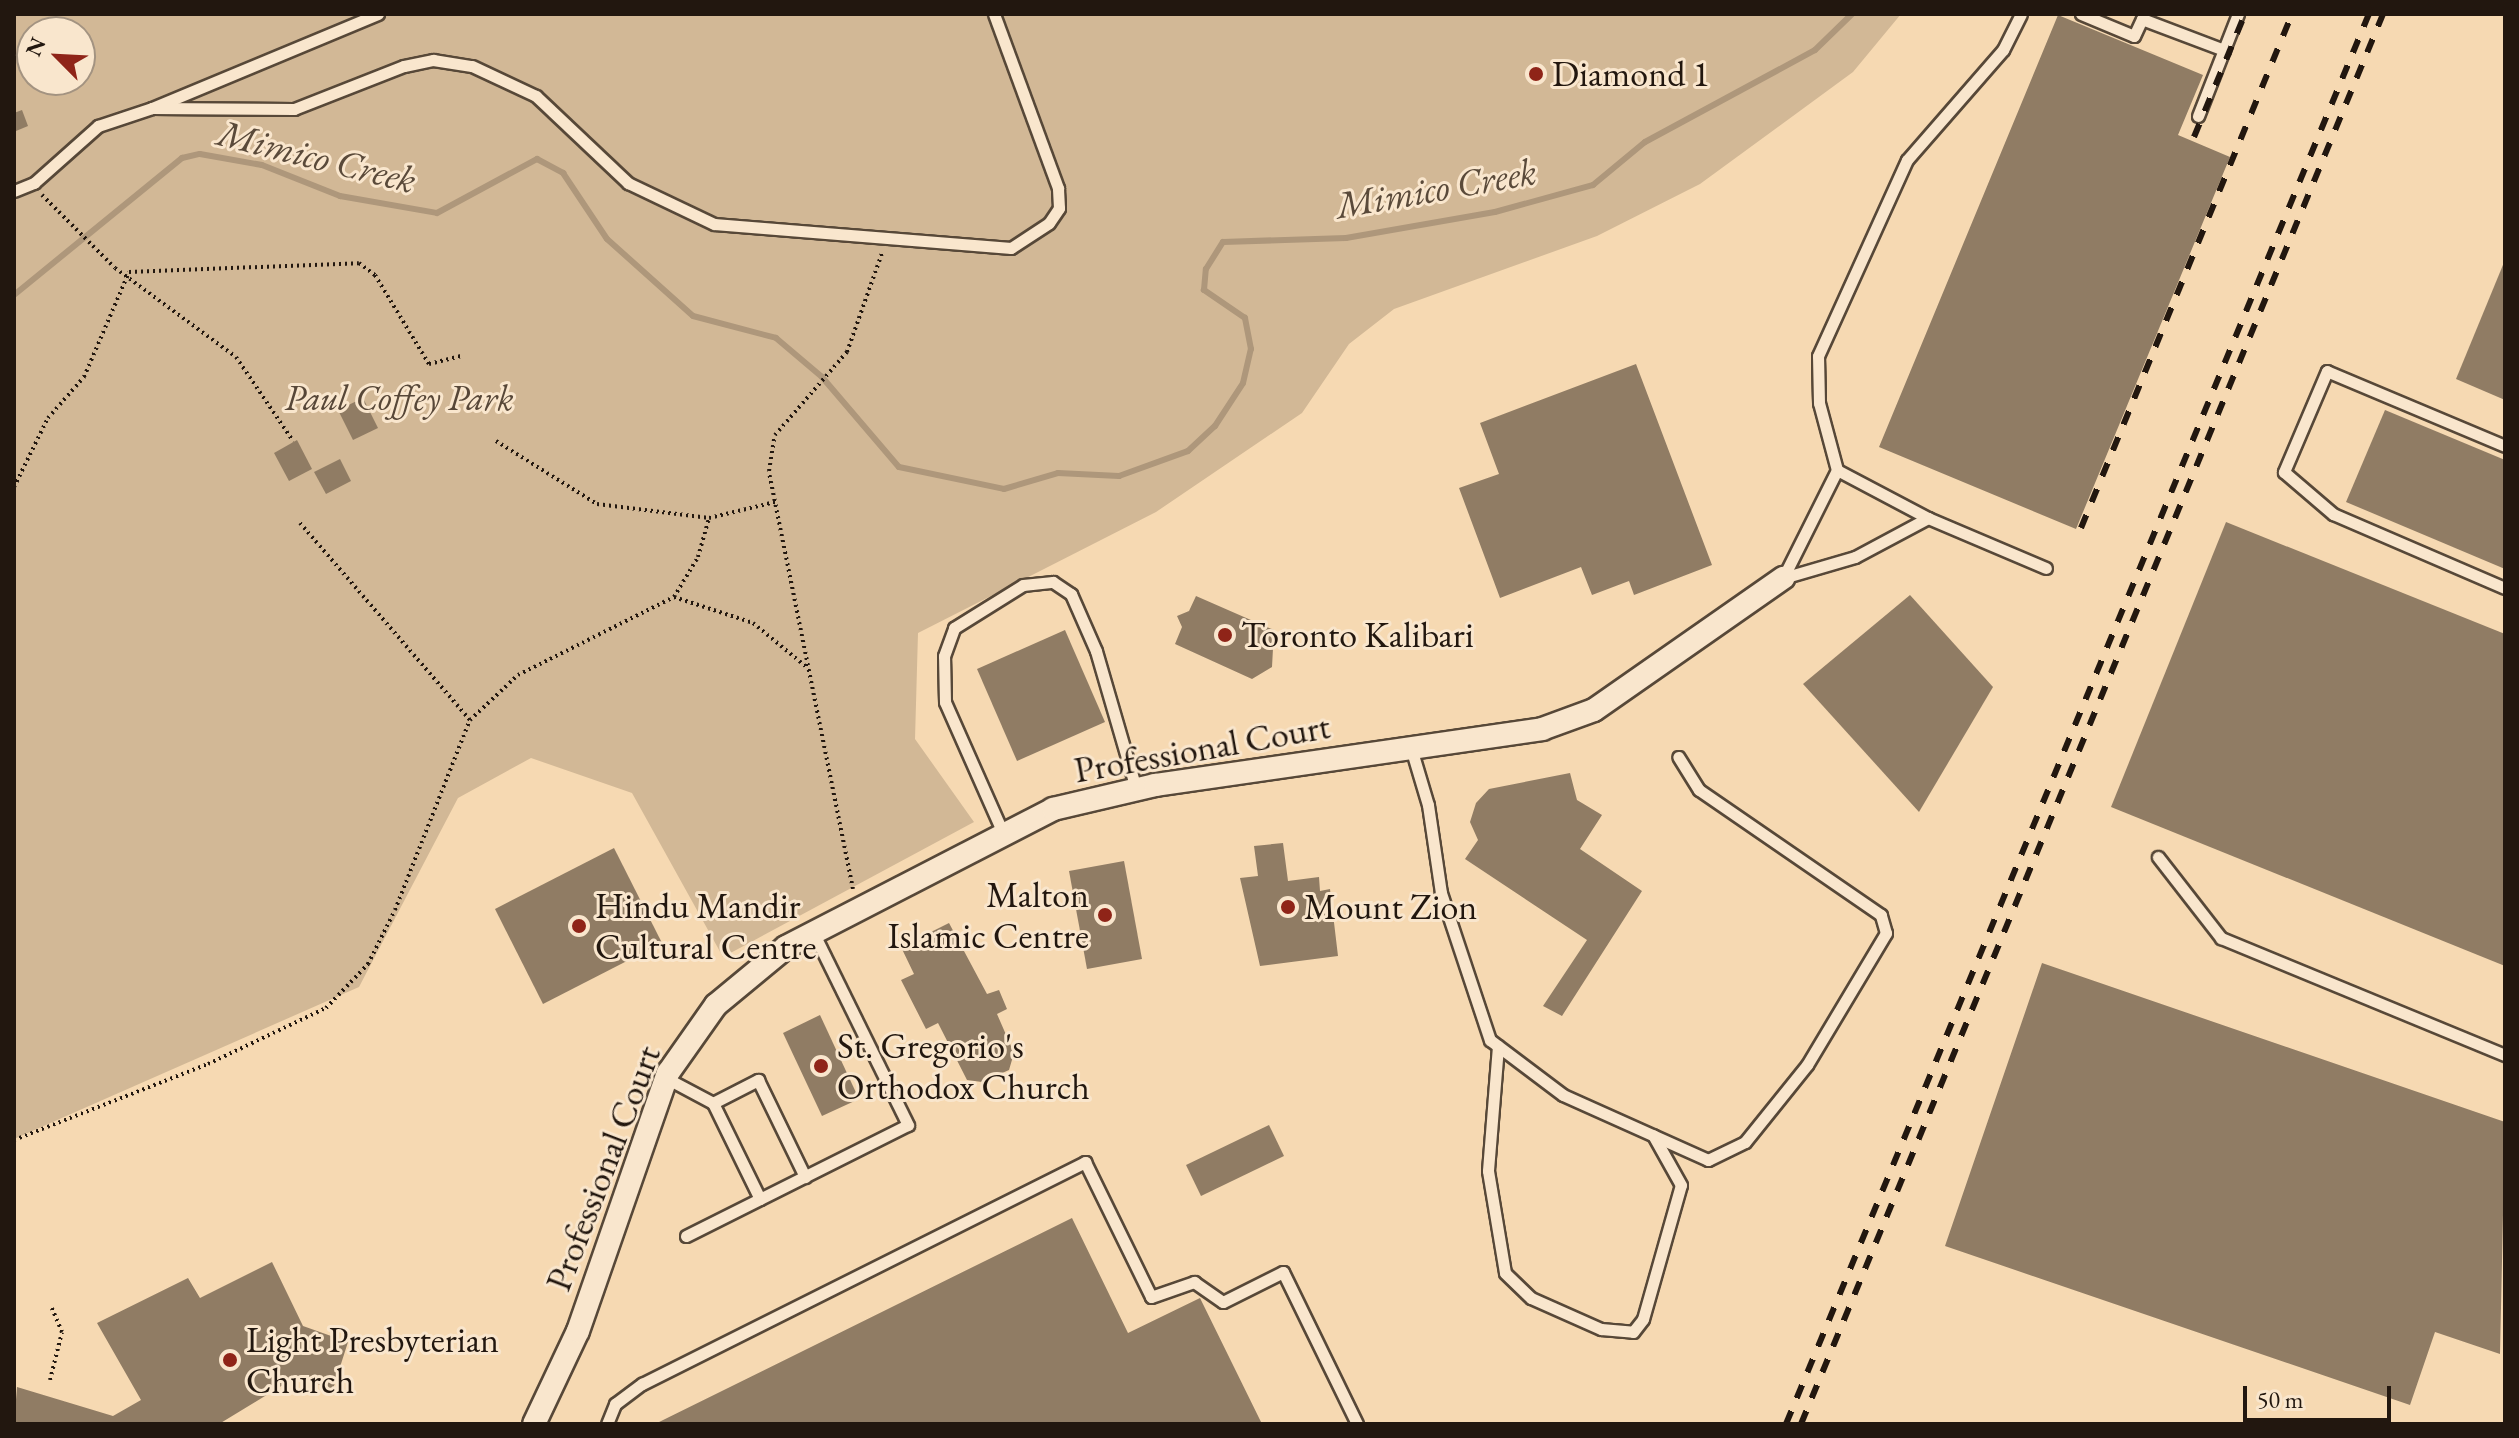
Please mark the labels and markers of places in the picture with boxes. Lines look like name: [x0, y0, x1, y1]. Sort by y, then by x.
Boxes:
place label: Diamond 1: [1552, 52, 1710, 96]
marker: Diamond 1: [1527, 65, 1545, 83]
place label: Toronto Kalibari: [1241, 613, 1474, 657]
marker: Toronto Kalibari: [1216, 626, 1234, 644]
place label: Malton Islamic Centre: [887, 872, 1089, 957]
place label: Hindu Mandir Cultural Centre: [595, 883, 817, 968]
place label: Mount Zion: [1304, 885, 1477, 929]
marker: Mount Zion: [1279, 898, 1297, 916]
marker: Malton Islamic Centre: [1096, 906, 1114, 924]
marker: Hindu Mandir Cultural Centre: [570, 917, 588, 935]
place label: St. Gregorio's Orthodox Church: [837, 1023, 1090, 1108]
marker: St. Gregorio's Orthodox Church: [812, 1057, 830, 1075]
place label: Light Presbyterian Church: [246, 1317, 499, 1402]
marker: Light Presbyterian Church: [221, 1351, 239, 1369]

